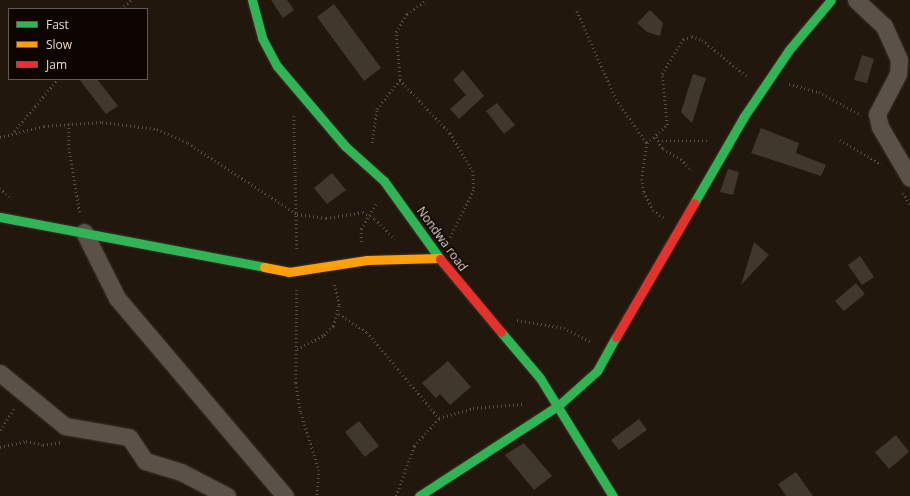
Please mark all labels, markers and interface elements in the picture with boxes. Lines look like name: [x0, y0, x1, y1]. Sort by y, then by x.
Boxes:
legend: [8, 8, 148, 80]
text: Fast: [46, 16, 69, 33]
text: Slow: [46, 36, 72, 53]
text: Jam: [46, 56, 67, 73]
street label: Nondwa road: [414, 204, 470, 274]

